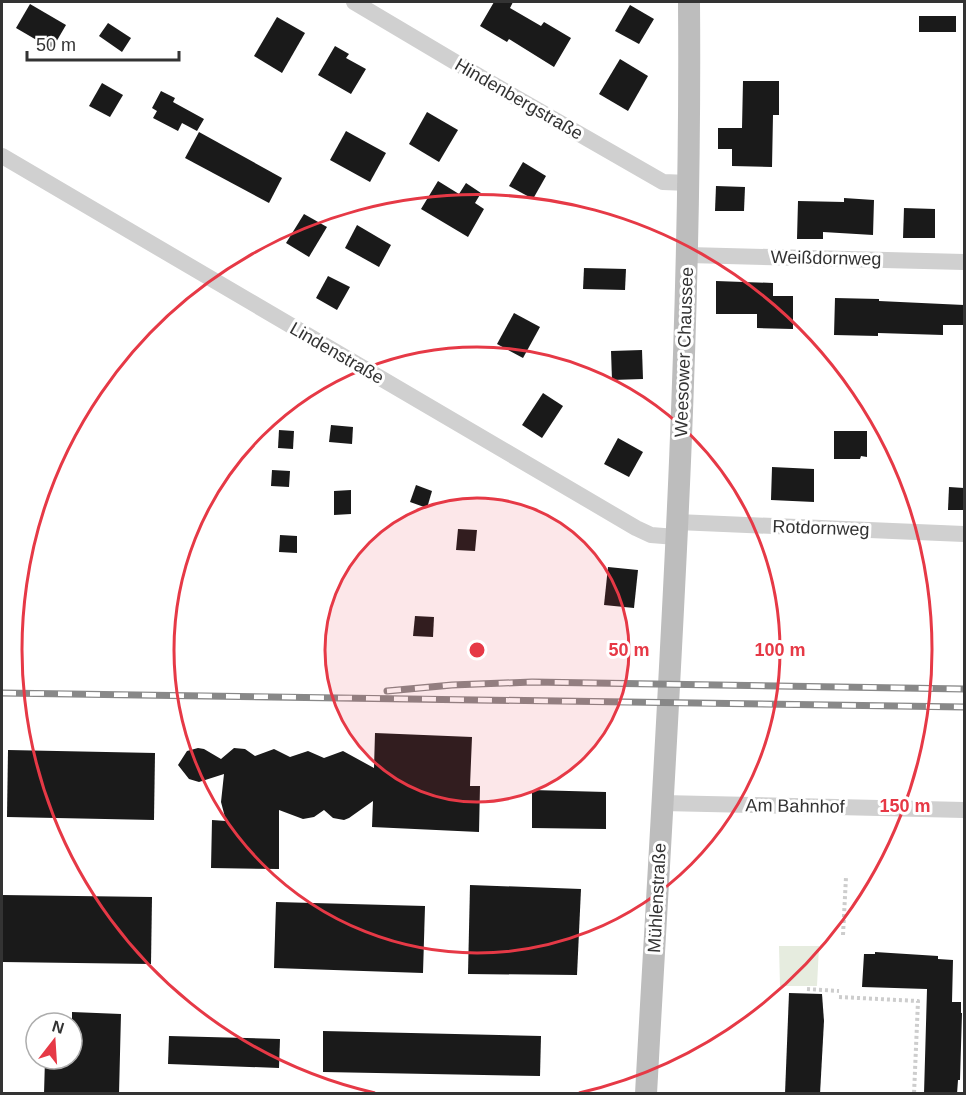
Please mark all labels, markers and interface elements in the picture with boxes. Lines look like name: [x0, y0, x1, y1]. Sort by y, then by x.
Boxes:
scale bar: [27, 24, 178, 62]
text: 50 m: [36, 35, 76, 55]
street label: Hindenbergstraße: [452, 54, 586, 144]
street label: Weißdornweg: [770, 247, 882, 269]
street label: Weesower Chaussee: [671, 266, 697, 438]
street label: Lindenstraße: [286, 318, 388, 388]
street label: Rotdornweg: [772, 516, 870, 540]
centre of rings: [467, 640, 487, 660]
text: 50 m: [608, 640, 650, 660]
text: 100 m: [754, 640, 806, 660]
street label: Am Bahnhof: [745, 795, 846, 817]
text: 150 m: [879, 796, 931, 816]
street label: Mühlenstraße: [644, 843, 670, 953]
north arrow: [24, 1011, 84, 1071]
text: N: [50, 1017, 66, 1037]

